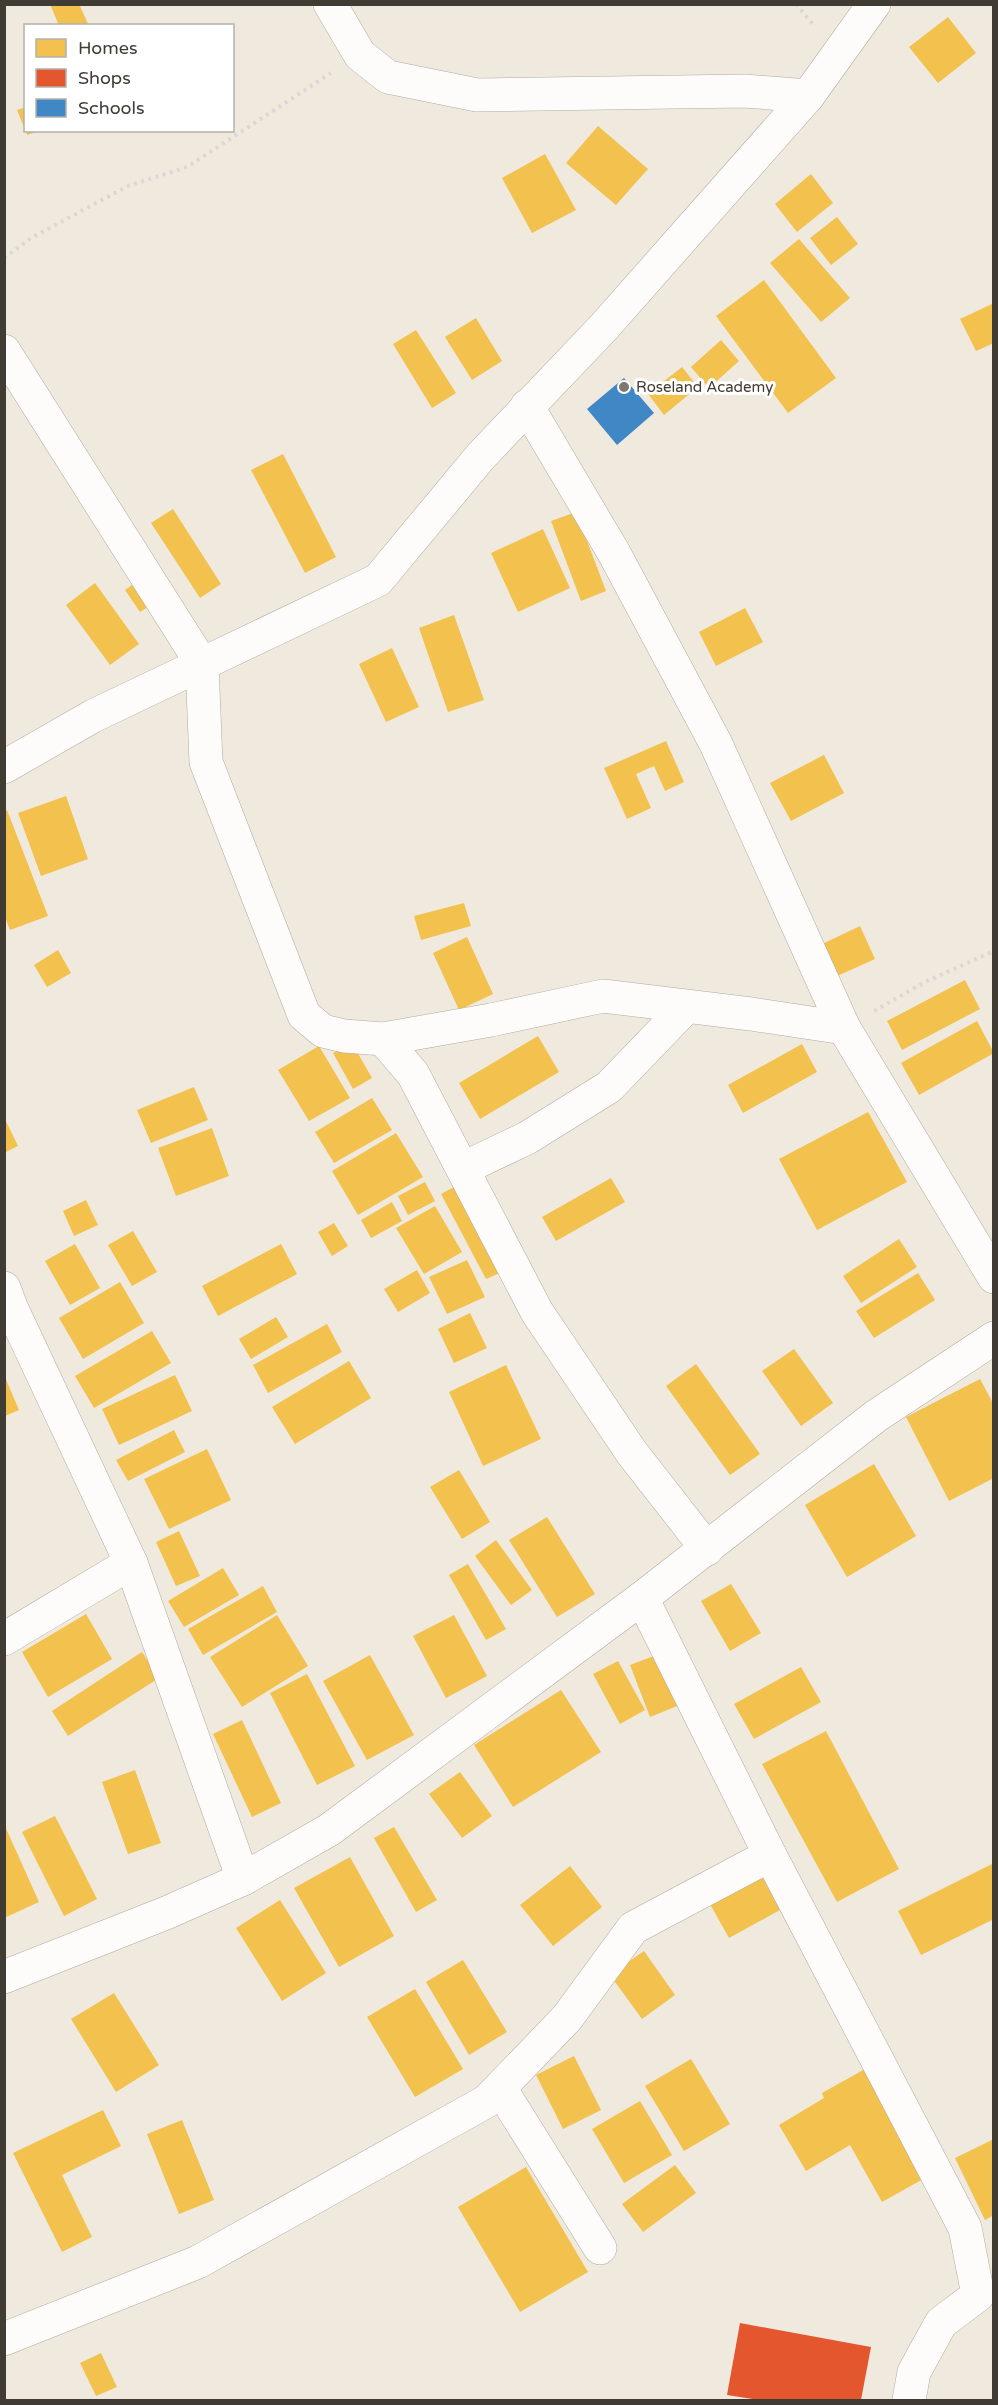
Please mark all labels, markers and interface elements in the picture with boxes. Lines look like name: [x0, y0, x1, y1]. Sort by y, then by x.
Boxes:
legend: [24, 24, 234, 132]
text: Homes: [78, 37, 138, 59]
text: Shops: [78, 67, 131, 89]
text: Schools: [78, 97, 145, 119]
place label: Roseland Academy: [636, 378, 773, 396]
marker: Roseland Academy: [617, 380, 631, 394]

